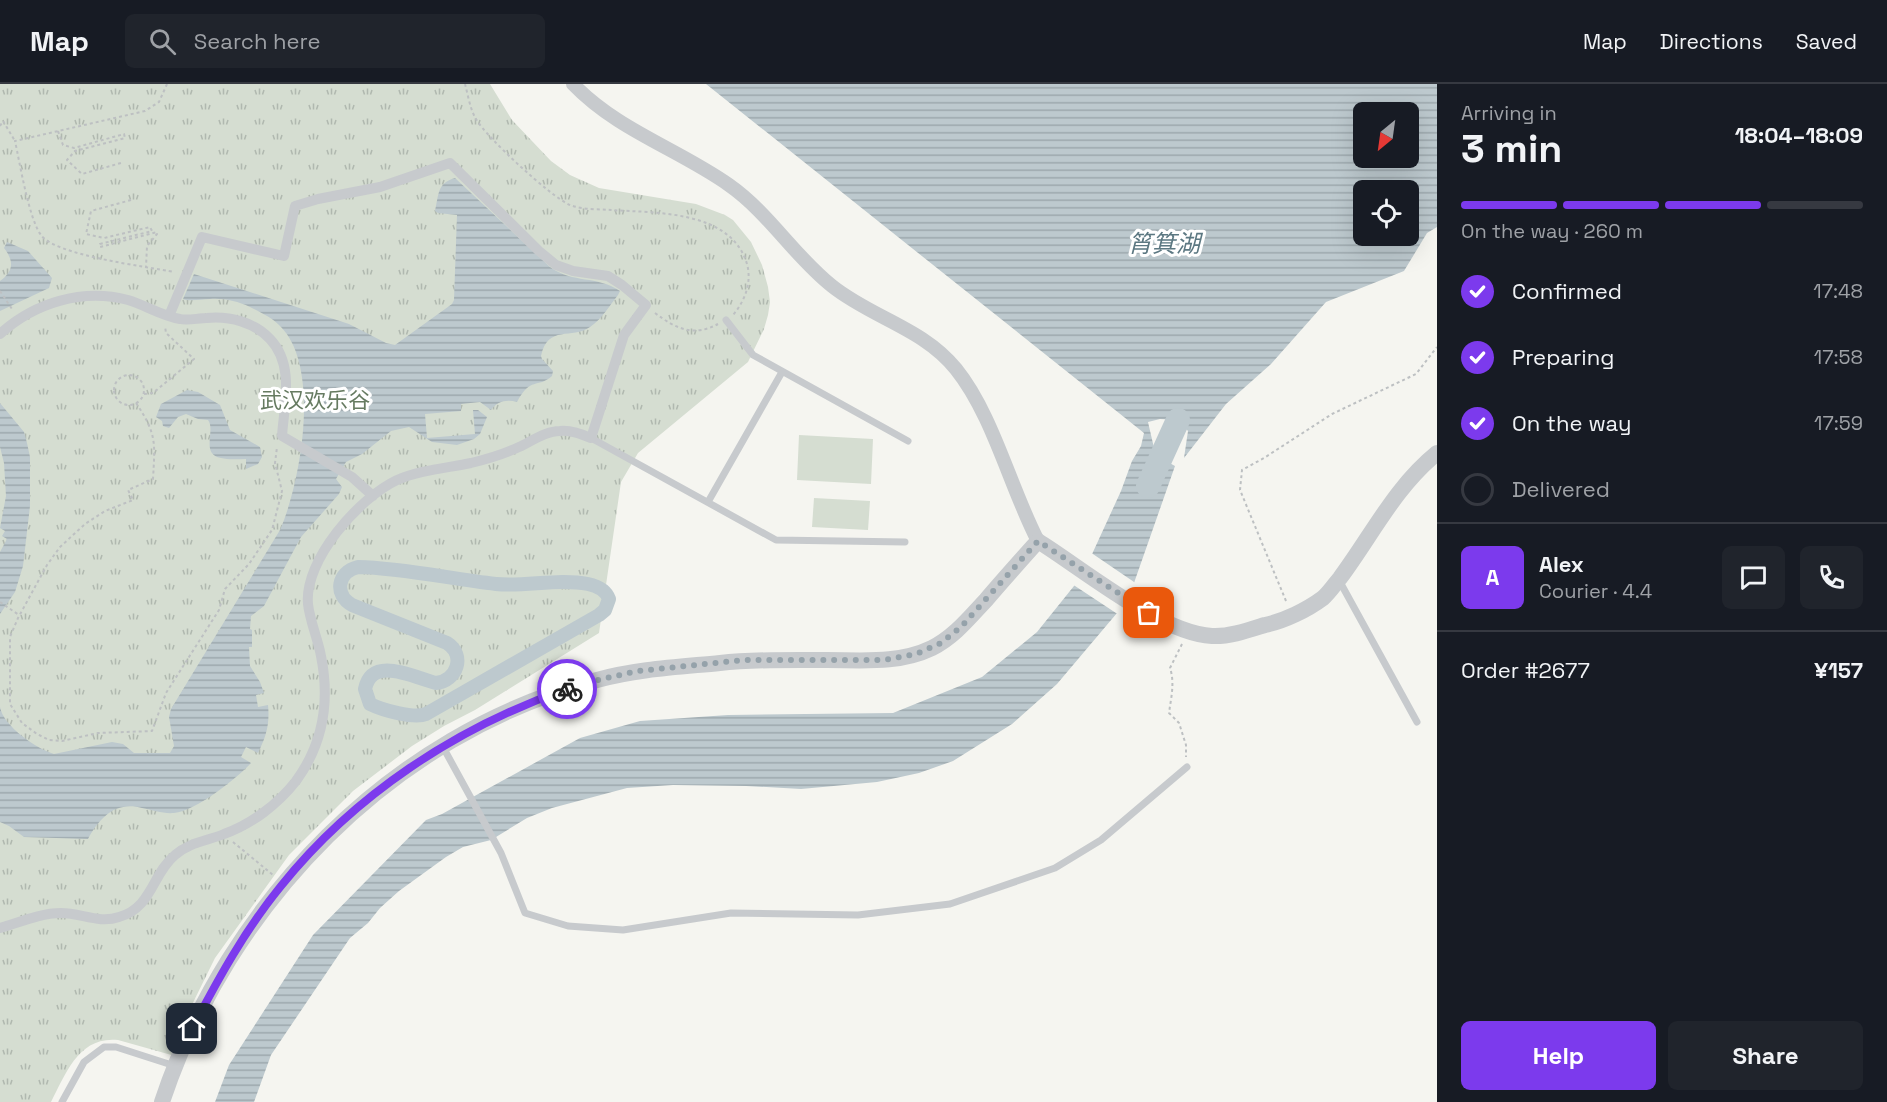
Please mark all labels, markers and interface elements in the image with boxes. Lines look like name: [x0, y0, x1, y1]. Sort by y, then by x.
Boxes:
search box: [125, 14, 545, 68]
text: Map: [30, 23, 89, 59]
icon: search: [146, 25, 179, 58]
text: Search here: [194, 27, 321, 55]
text: Map: [1583, 28, 1627, 55]
text: Directions: [1660, 28, 1763, 55]
text: Saved: [1796, 28, 1857, 55]
text: Arriving in: [1461, 100, 1557, 126]
north arrow: [1353, 102, 1419, 168]
map controls: [1353, 102, 1419, 246]
text: 18:04–18:09: [1735, 121, 1863, 149]
text: 3 min: [1461, 124, 1562, 173]
button: locate: [1353, 180, 1419, 246]
text: On the way · 260 m: [1461, 218, 1643, 244]
water label: 筲箕湖: [1128, 228, 1204, 259]
icon: check: [1461, 275, 1494, 308]
text: Confirmed: [1512, 277, 1622, 305]
text: 17:48: [1813, 278, 1863, 304]
icon: check: [1461, 341, 1494, 374]
text: Preparing: [1512, 343, 1614, 371]
text: 17:58: [1814, 344, 1863, 370]
park label: 武汉欢乐谷: [260, 386, 370, 414]
icon: check: [1461, 407, 1494, 440]
text: On the way: [1512, 409, 1631, 437]
text: 17:59: [1814, 410, 1863, 436]
text: Delivered: [1512, 475, 1610, 503]
button: chat: [1722, 546, 1785, 609]
button: phone: [1800, 546, 1863, 609]
text: Alex: [1539, 550, 1584, 578]
text: A: [1486, 563, 1499, 591]
text: Courier · 4.4: [1539, 578, 1652, 604]
pin: [1123, 587, 1174, 638]
icon: bag: [1132, 596, 1165, 629]
text: Order #2677: [1461, 656, 1590, 684]
text: ¥157: [1814, 656, 1863, 684]
courier: [537, 659, 597, 719]
icon: bike: [551, 673, 584, 706]
pin: [166, 1003, 217, 1054]
icon: home: [175, 1012, 208, 1045]
button: Help: [1461, 1021, 1656, 1090]
button: Share: [1668, 1021, 1863, 1090]

